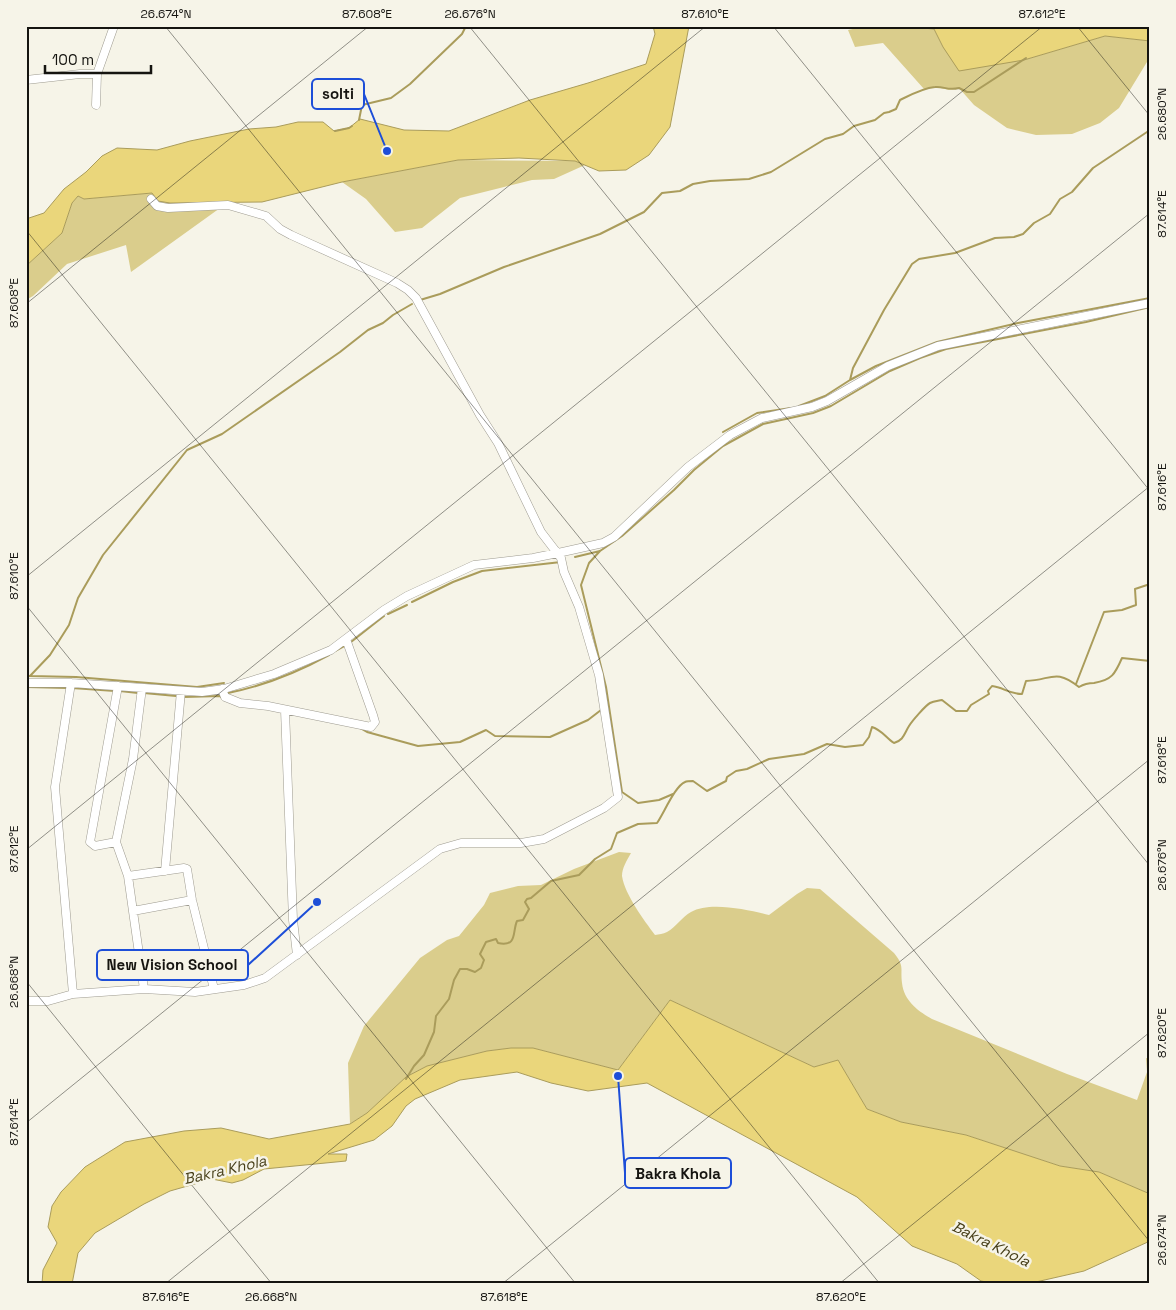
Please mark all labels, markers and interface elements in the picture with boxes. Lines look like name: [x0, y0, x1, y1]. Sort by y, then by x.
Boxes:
text: 26.674°N: [141, 6, 191, 22]
text: 87.608°E: [342, 6, 392, 22]
text: 26.676°N: [444, 6, 496, 22]
text: 87.610°E: [681, 6, 729, 22]
text: 87.612°E: [1018, 6, 1066, 22]
scale bar: [45, 42, 151, 74]
text: 100 m: [52, 50, 94, 69]
callout: solti: [312, 79, 364, 109]
text: solti: [322, 84, 354, 103]
text: 26.680°N: [1154, 88, 1170, 140]
text: 87.614°E: [1154, 190, 1170, 238]
text: 87.608°E: [6, 278, 22, 328]
text: 87.616°E: [1154, 463, 1170, 511]
text: 87.610°E: [6, 552, 22, 600]
text: 87.618°E: [1154, 736, 1170, 784]
text: 87.612°E: [6, 825, 22, 873]
text: 26.676°N: [1154, 839, 1170, 891]
callout: New Vision School: [97, 950, 248, 980]
text: New Vision School: [107, 955, 237, 974]
text: 26.668°N: [6, 956, 22, 1008]
text: 87.620°E: [1154, 1008, 1170, 1058]
text: 87.614°E: [6, 1098, 22, 1146]
water label: Bakra Khola: [182, 1151, 269, 1188]
callout: Bakra Khola: [625, 1158, 731, 1188]
text: Bakra Khola: [635, 1164, 721, 1183]
text: 26.674°N: [1154, 1215, 1170, 1265]
water label: Bakra Khola: [949, 1217, 1034, 1271]
text: 87.616°E: [142, 1289, 190, 1305]
text: 26.668°N: [245, 1289, 297, 1305]
text: 87.618°E: [480, 1289, 528, 1305]
text: 87.620°E: [816, 1289, 866, 1305]

